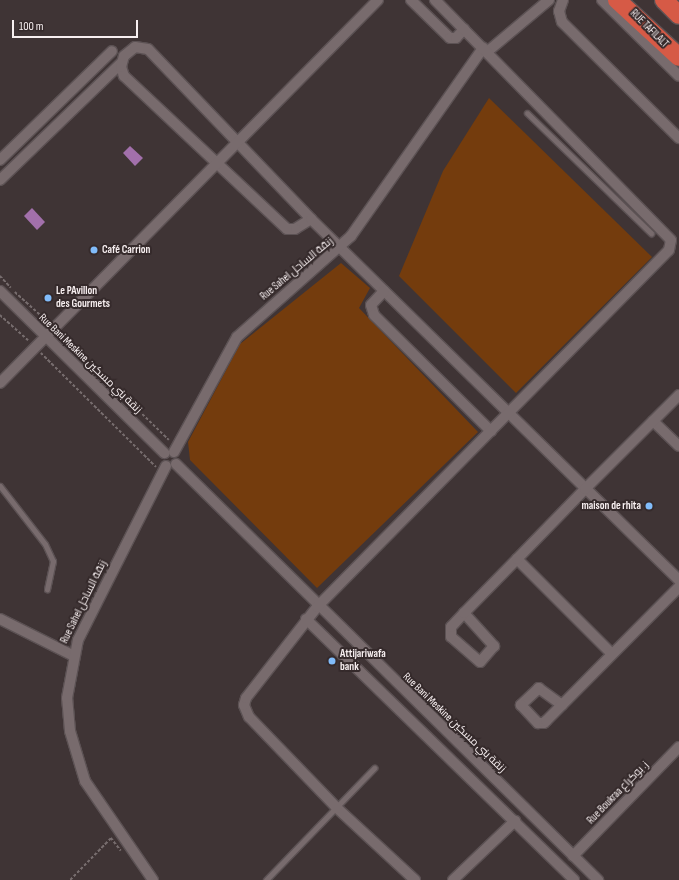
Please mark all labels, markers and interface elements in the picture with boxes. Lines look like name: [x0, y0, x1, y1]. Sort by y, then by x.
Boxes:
street label: RUE TAFILALT: [627, 7, 671, 51]
scale bar: [14, 12, 140, 38]
text: 100 m: [19, 19, 44, 34]
street label: Rue Sahel زنقة الساحل: [258, 235, 336, 303]
place label: Café Carrion: [102, 243, 150, 257]
marker: Café Carrion: [89, 245, 99, 255]
place label: Le PAvillon des Gourmets: [56, 285, 110, 311]
marker: Le PAvillon des Gourmets: [43, 293, 53, 303]
street label: Rue Bani Meskine زنقة بني مسكين: [36, 311, 144, 417]
place label: maison de rhita: [581, 499, 641, 513]
marker: maison de rhita: [644, 501, 654, 511]
street label: Rue Sahel زنقة الساحل: [58, 558, 110, 646]
place label: Attijariwafa bank: [340, 648, 386, 674]
marker: Attijariwafa bank: [327, 656, 337, 666]
street label: Rue Bani Meskine زنقة بني مسكين: [400, 670, 508, 776]
street label: Rue Boukraa ز. بوكراع: [585, 759, 651, 827]

